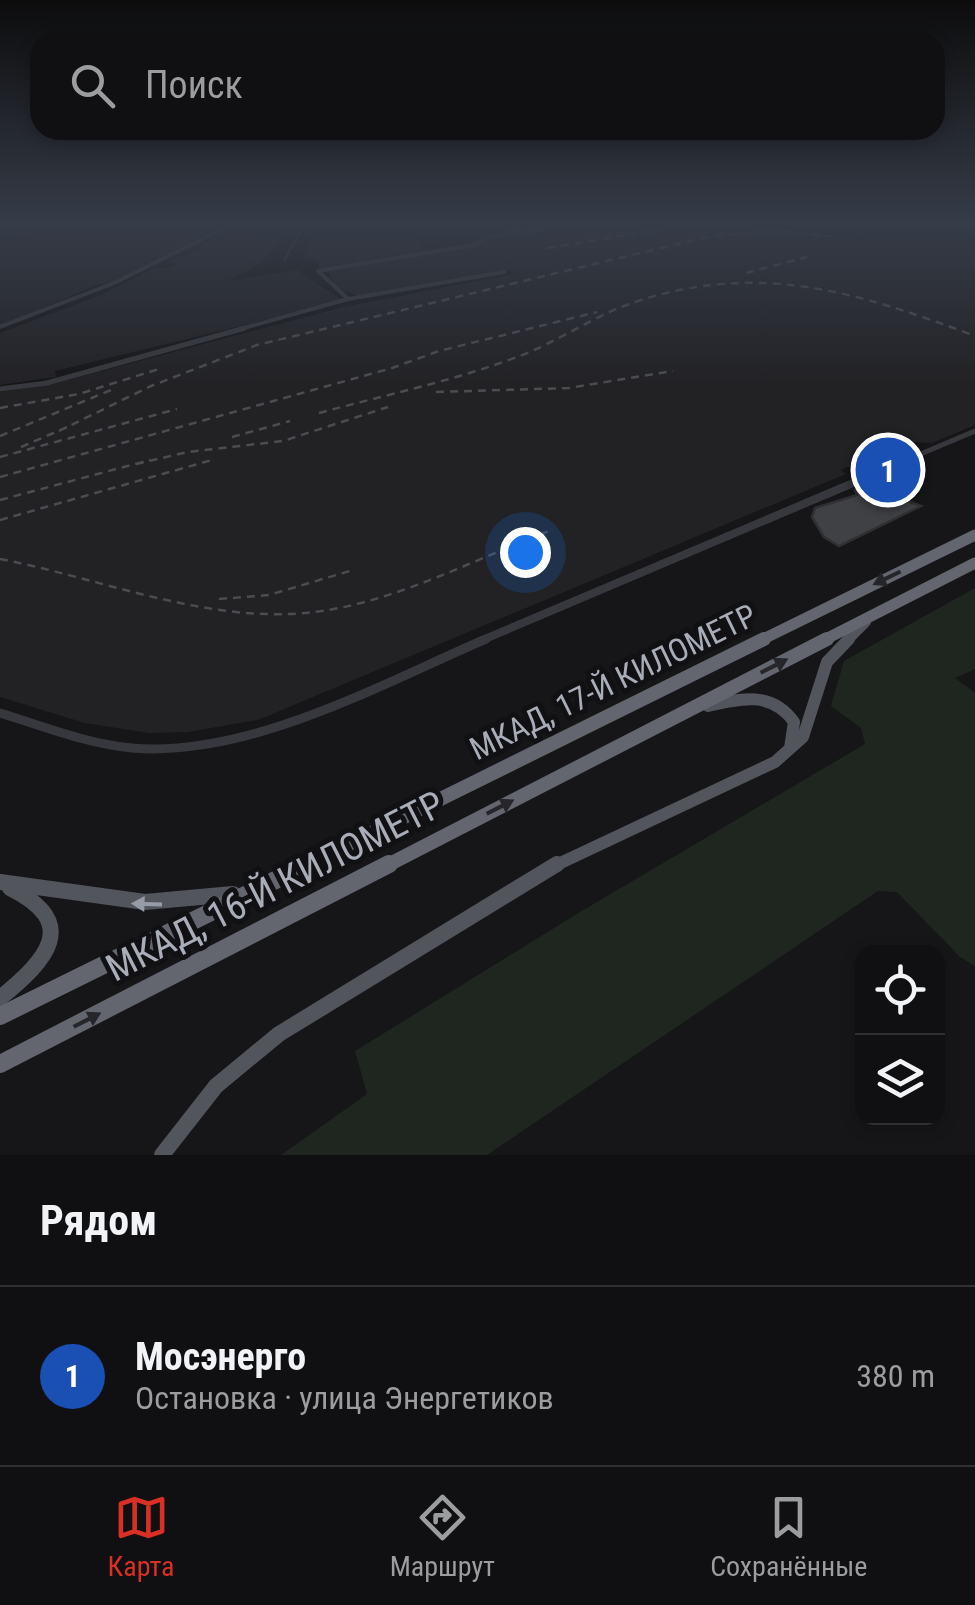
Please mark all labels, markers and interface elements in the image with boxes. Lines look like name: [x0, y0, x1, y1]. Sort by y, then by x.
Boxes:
search box: [30, 30, 945, 140]
icon: search: [65, 58, 120, 113]
text: Поиск: [145, 63, 243, 107]
pin: 1: [856, 432, 920, 508]
your location: [500, 527, 551, 578]
one-way arrow: [873, 569, 902, 586]
street label: МКАД, 17-Й КИЛОМЕТР: [464, 596, 762, 768]
one-way arrow: [759, 658, 788, 675]
street label: МКАД, 16-Й КИЛОМЕТР: [99, 782, 451, 990]
one-way arrow: [486, 799, 515, 816]
one-way arrow: [131, 895, 163, 911]
map controls: [855, 945, 945, 1125]
button: locate: [855, 945, 945, 1035]
one-way arrow: [72, 1012, 101, 1029]
button: layers: [855, 1035, 945, 1125]
text: Рядом: [40, 1196, 157, 1245]
text: Мосэнерго: [135, 1335, 306, 1379]
text: 1: [64, 1357, 81, 1395]
text: 380 m: [856, 1357, 935, 1395]
text: Остановка · улица Энергетиков: [135, 1379, 554, 1417]
tab: Карта: [108, 1490, 175, 1583]
tab: Маршрут: [390, 1490, 495, 1583]
tab: Сохранённые: [710, 1490, 867, 1583]

